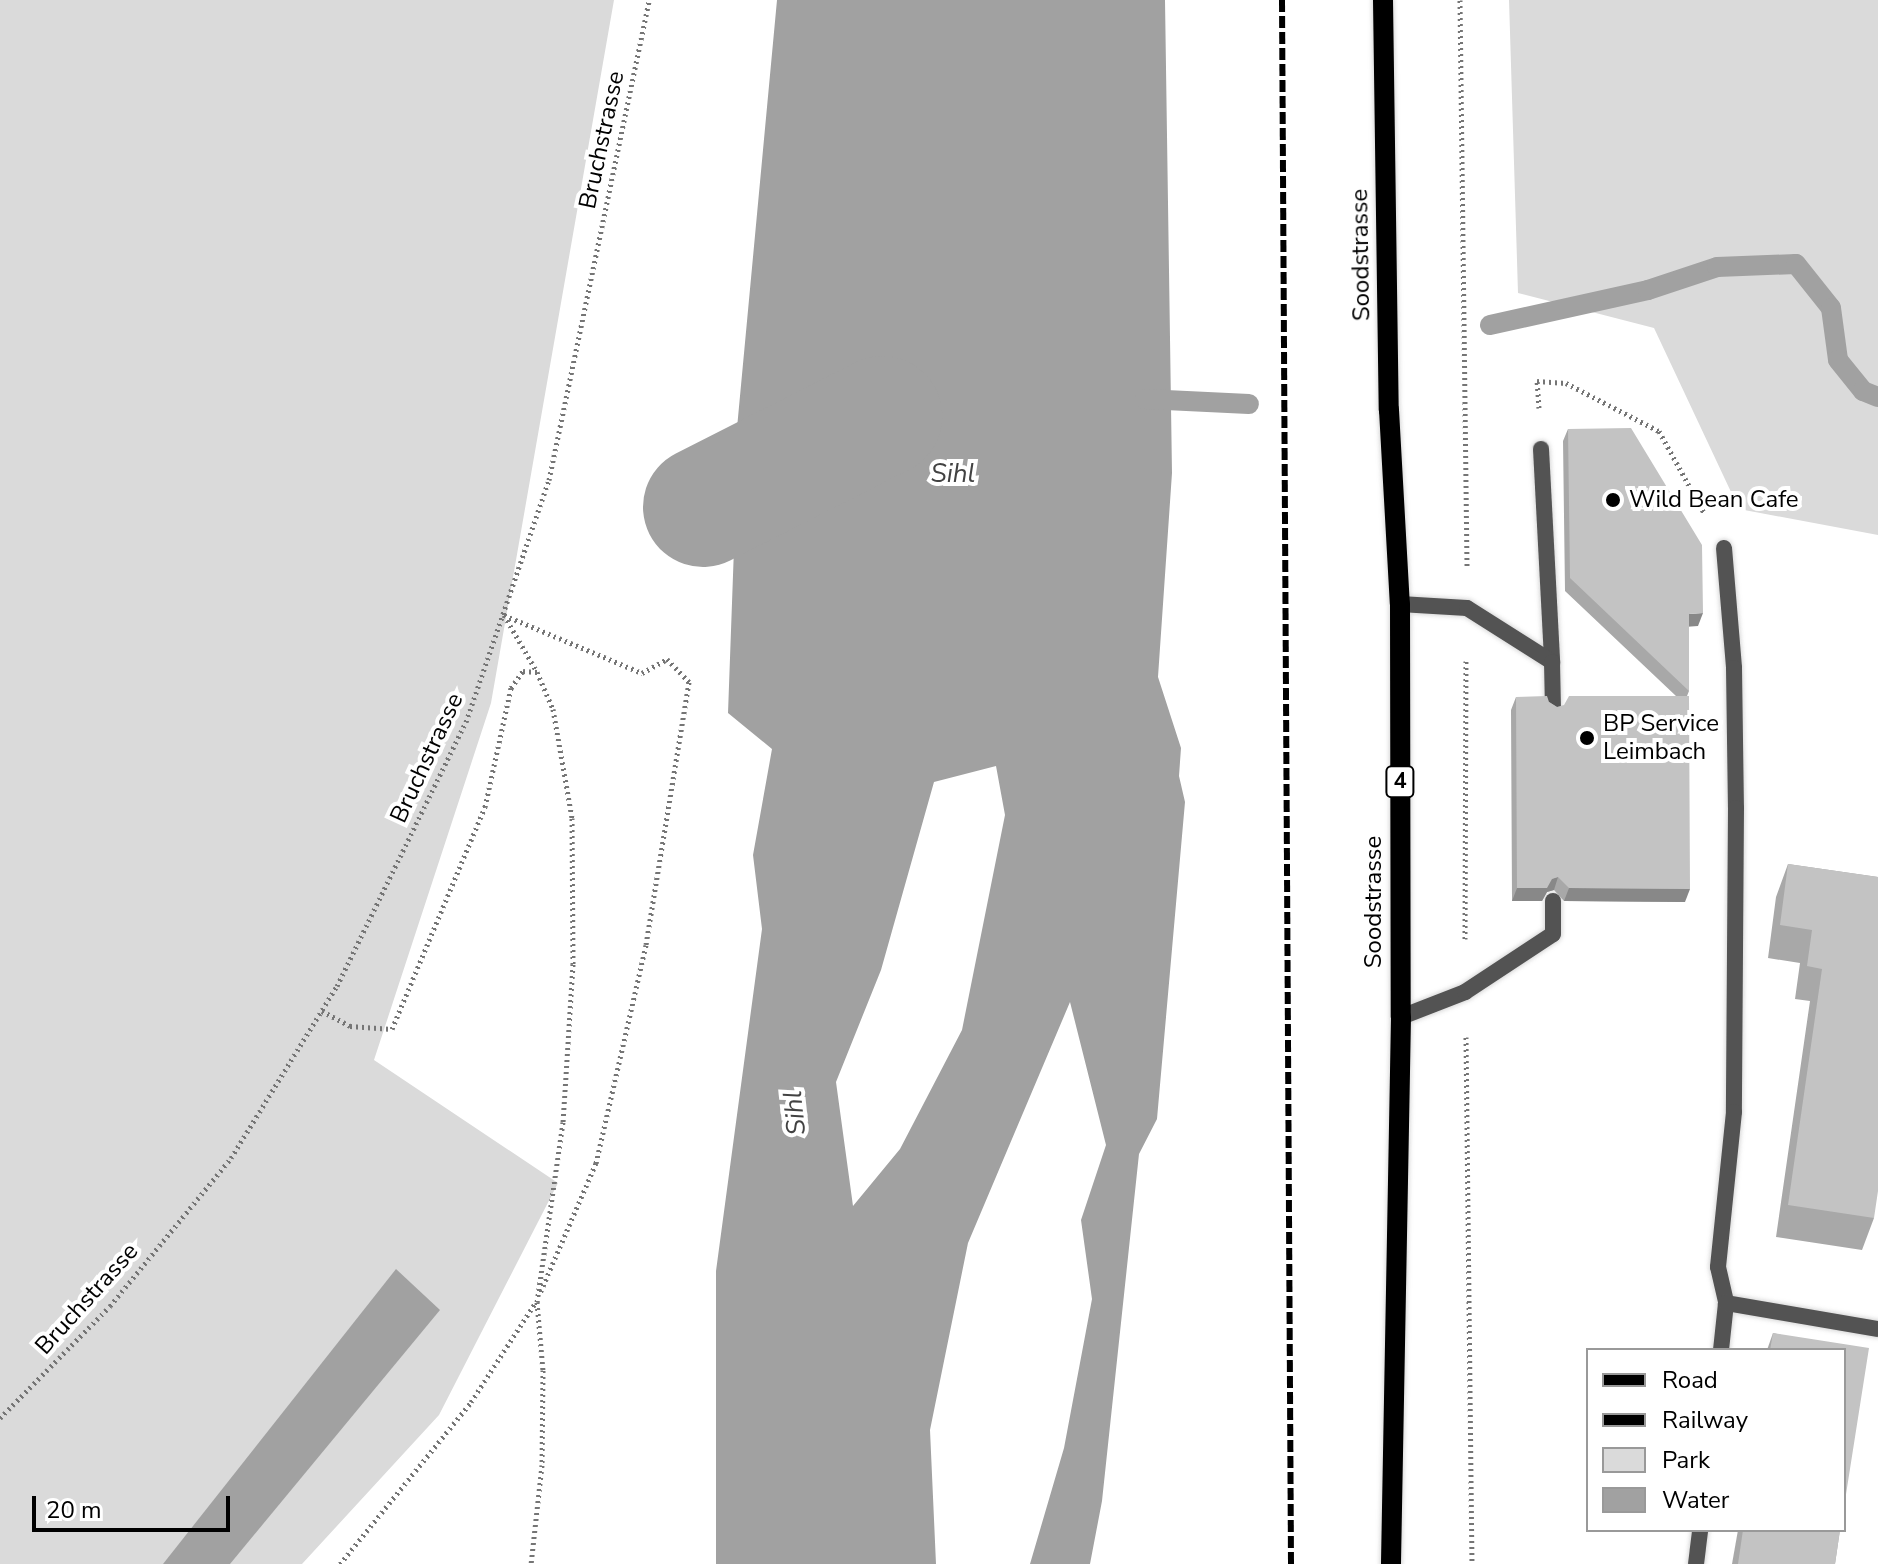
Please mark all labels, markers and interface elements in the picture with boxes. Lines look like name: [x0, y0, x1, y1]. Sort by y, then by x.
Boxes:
street label: Bruchstrasse: [573, 69, 631, 211]
street label: Soodstrasse: [1345, 189, 1377, 321]
water label: Sihl: [931, 458, 975, 490]
place label: Wild Bean Cafe: [1629, 486, 1799, 514]
marker: Wild Bean Cafe: [1604, 491, 1622, 509]
street label: Bruchstrasse: [384, 689, 470, 827]
place label: BP Service Leimbach: [1603, 710, 1719, 766]
marker: BP Service Leimbach: [1578, 729, 1596, 747]
road number: 4: [1384, 764, 1416, 800]
street label: Soodstrasse: [1360, 836, 1388, 968]
water label: Sihl: [777, 1089, 813, 1137]
street label: Bruchstrasse: [29, 1237, 145, 1361]
legend: [1586, 1348, 1846, 1532]
text: Road: [1662, 1364, 1718, 1396]
text: Railway: [1662, 1404, 1748, 1436]
text: Park: [1662, 1444, 1710, 1476]
scale bar: [36, 1480, 234, 1530]
text: Water: [1662, 1484, 1729, 1516]
text: 20 m: [46, 1494, 102, 1526]

